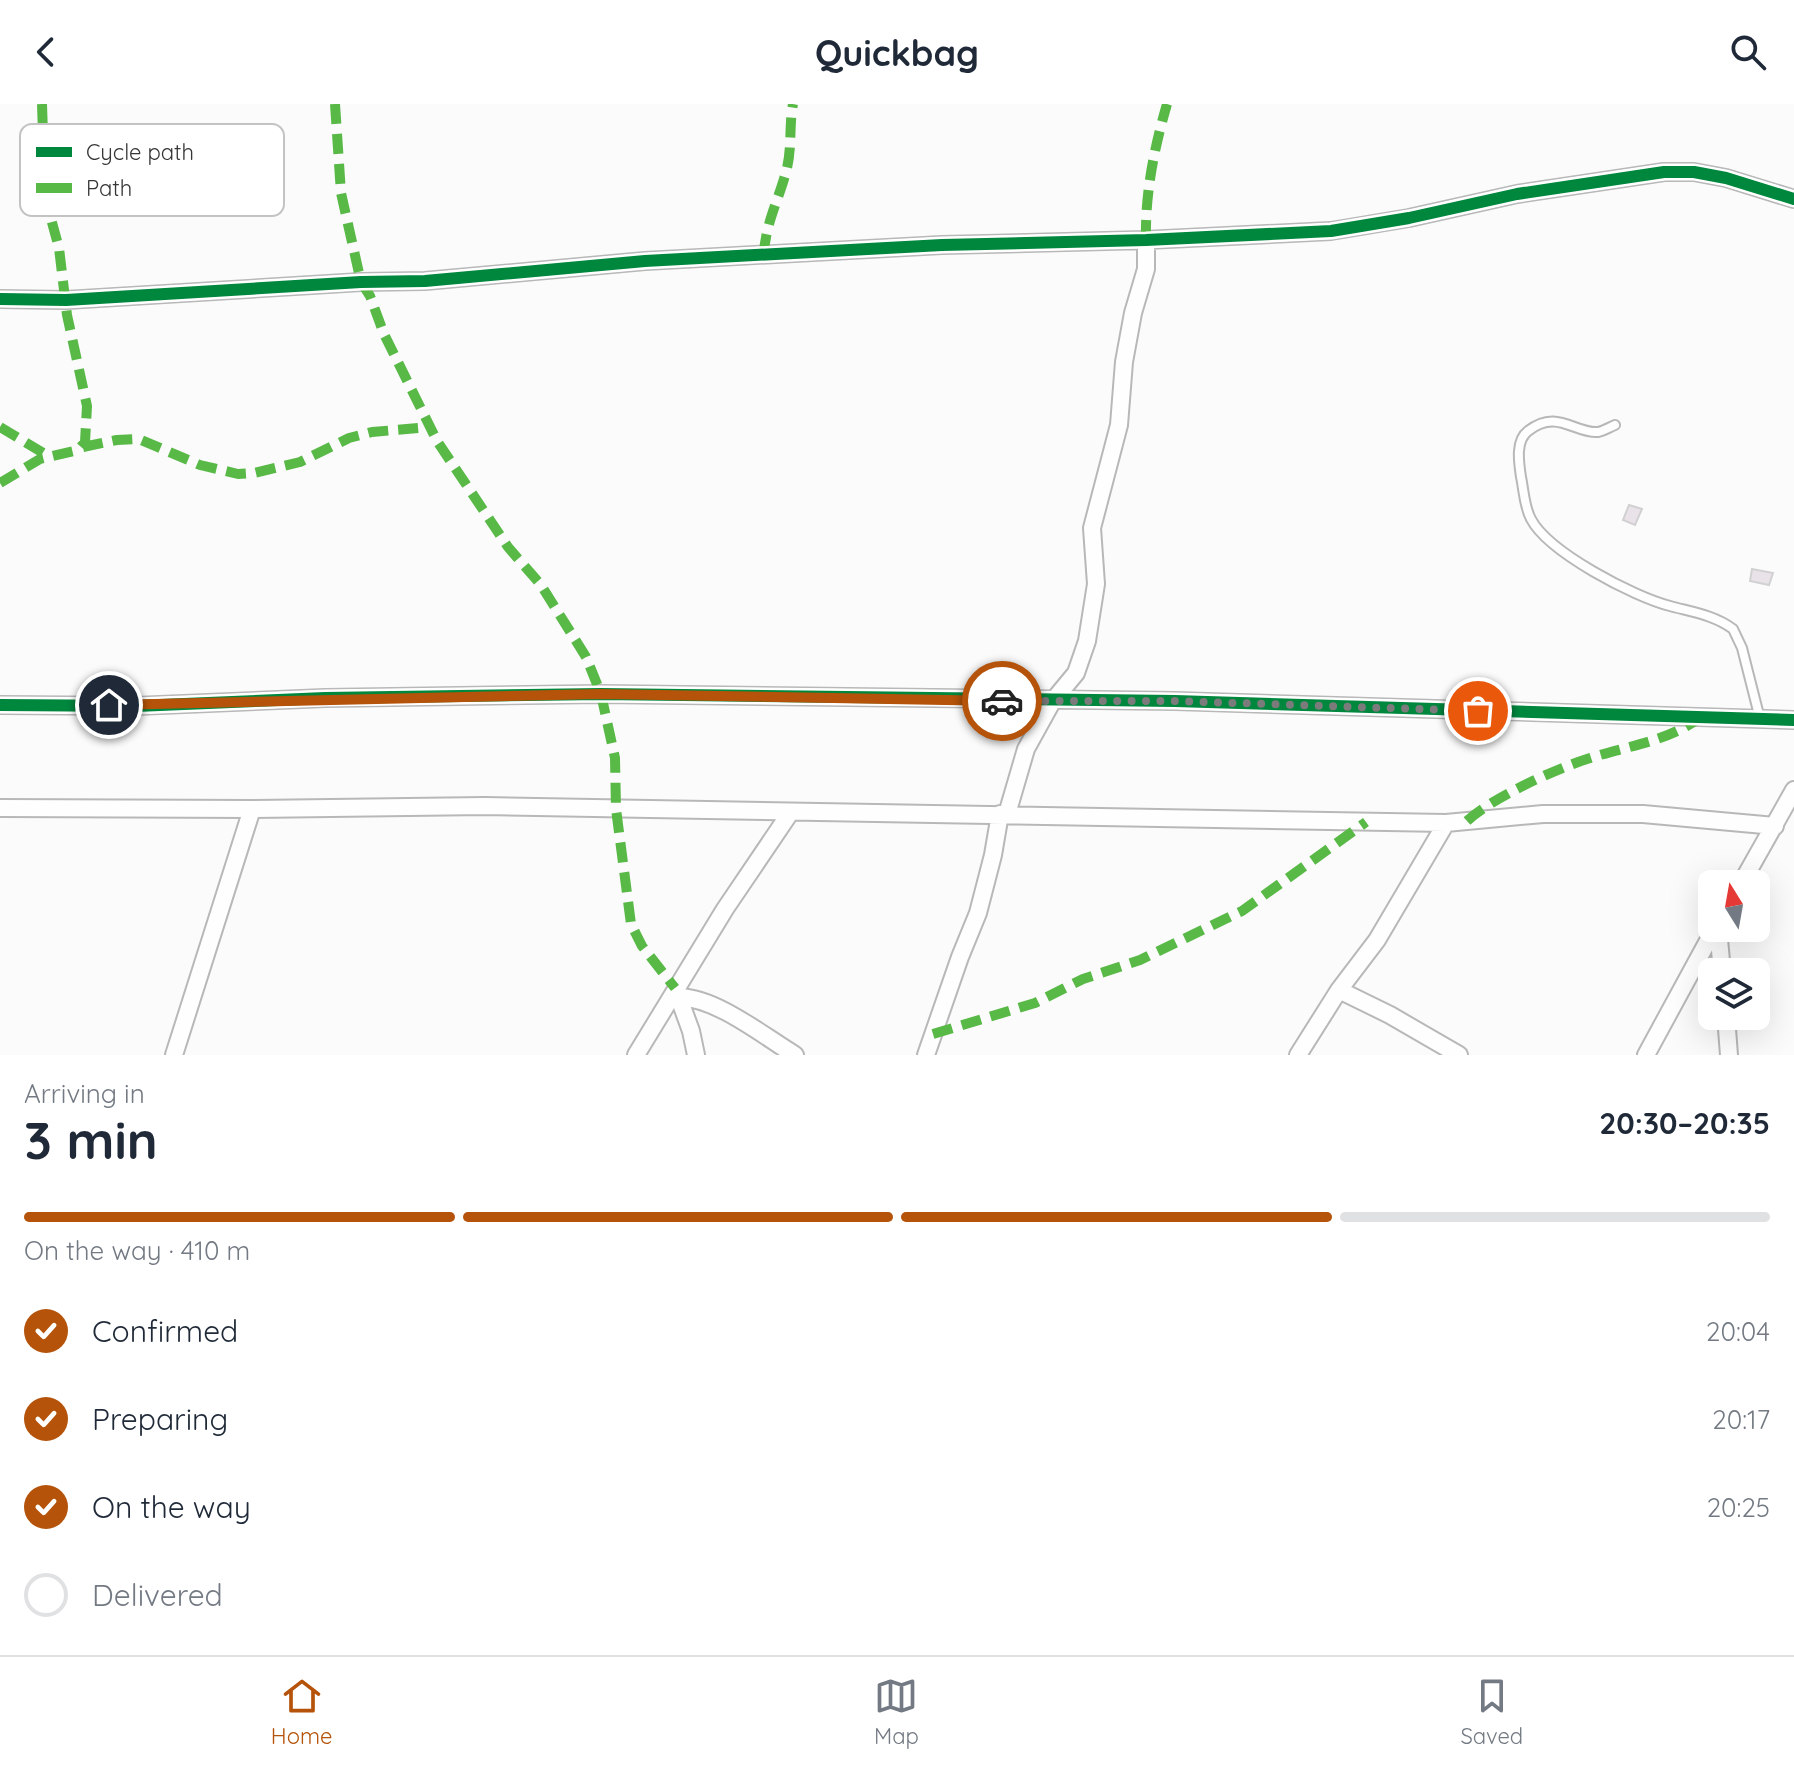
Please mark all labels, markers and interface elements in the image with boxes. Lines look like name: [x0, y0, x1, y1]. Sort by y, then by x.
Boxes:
icon: back: [24, 30, 68, 74]
text: Quickbag: [815, 30, 979, 75]
icon: search: [1726, 30, 1770, 74]
legend: [20, 124, 284, 216]
text: Cycle path: [86, 138, 194, 166]
text: Path: [86, 174, 132, 202]
courier: [962, 661, 1042, 741]
pin: [75, 671, 143, 739]
pin: [1444, 677, 1512, 745]
icon: car: [980, 679, 1024, 723]
icon: home: [87, 683, 131, 727]
icon: bag: [1456, 689, 1500, 733]
north arrow: [1698, 870, 1770, 942]
map controls: [1698, 870, 1770, 1030]
button: layers: [1698, 958, 1770, 1030]
text: Arriving in: [24, 1077, 145, 1110]
text: 20:30–20:35: [1599, 1104, 1770, 1142]
text: 3 min: [24, 1107, 158, 1172]
text: On the way · 410 m: [24, 1234, 250, 1267]
icon: check: [24, 1309, 68, 1353]
text: Confirmed: [92, 1312, 238, 1350]
text: 20:04: [1706, 1315, 1770, 1348]
icon: check: [24, 1397, 68, 1441]
text: Preparing: [92, 1400, 228, 1438]
text: 20:17: [1712, 1403, 1770, 1436]
icon: check: [24, 1485, 68, 1529]
text: On the way: [92, 1488, 251, 1526]
text: 20:25: [1707, 1491, 1770, 1524]
text: Delivered: [92, 1576, 223, 1614]
tab: Home: [271, 1674, 332, 1750]
tab: Map: [874, 1674, 919, 1750]
tab: Saved: [1460, 1674, 1523, 1750]

